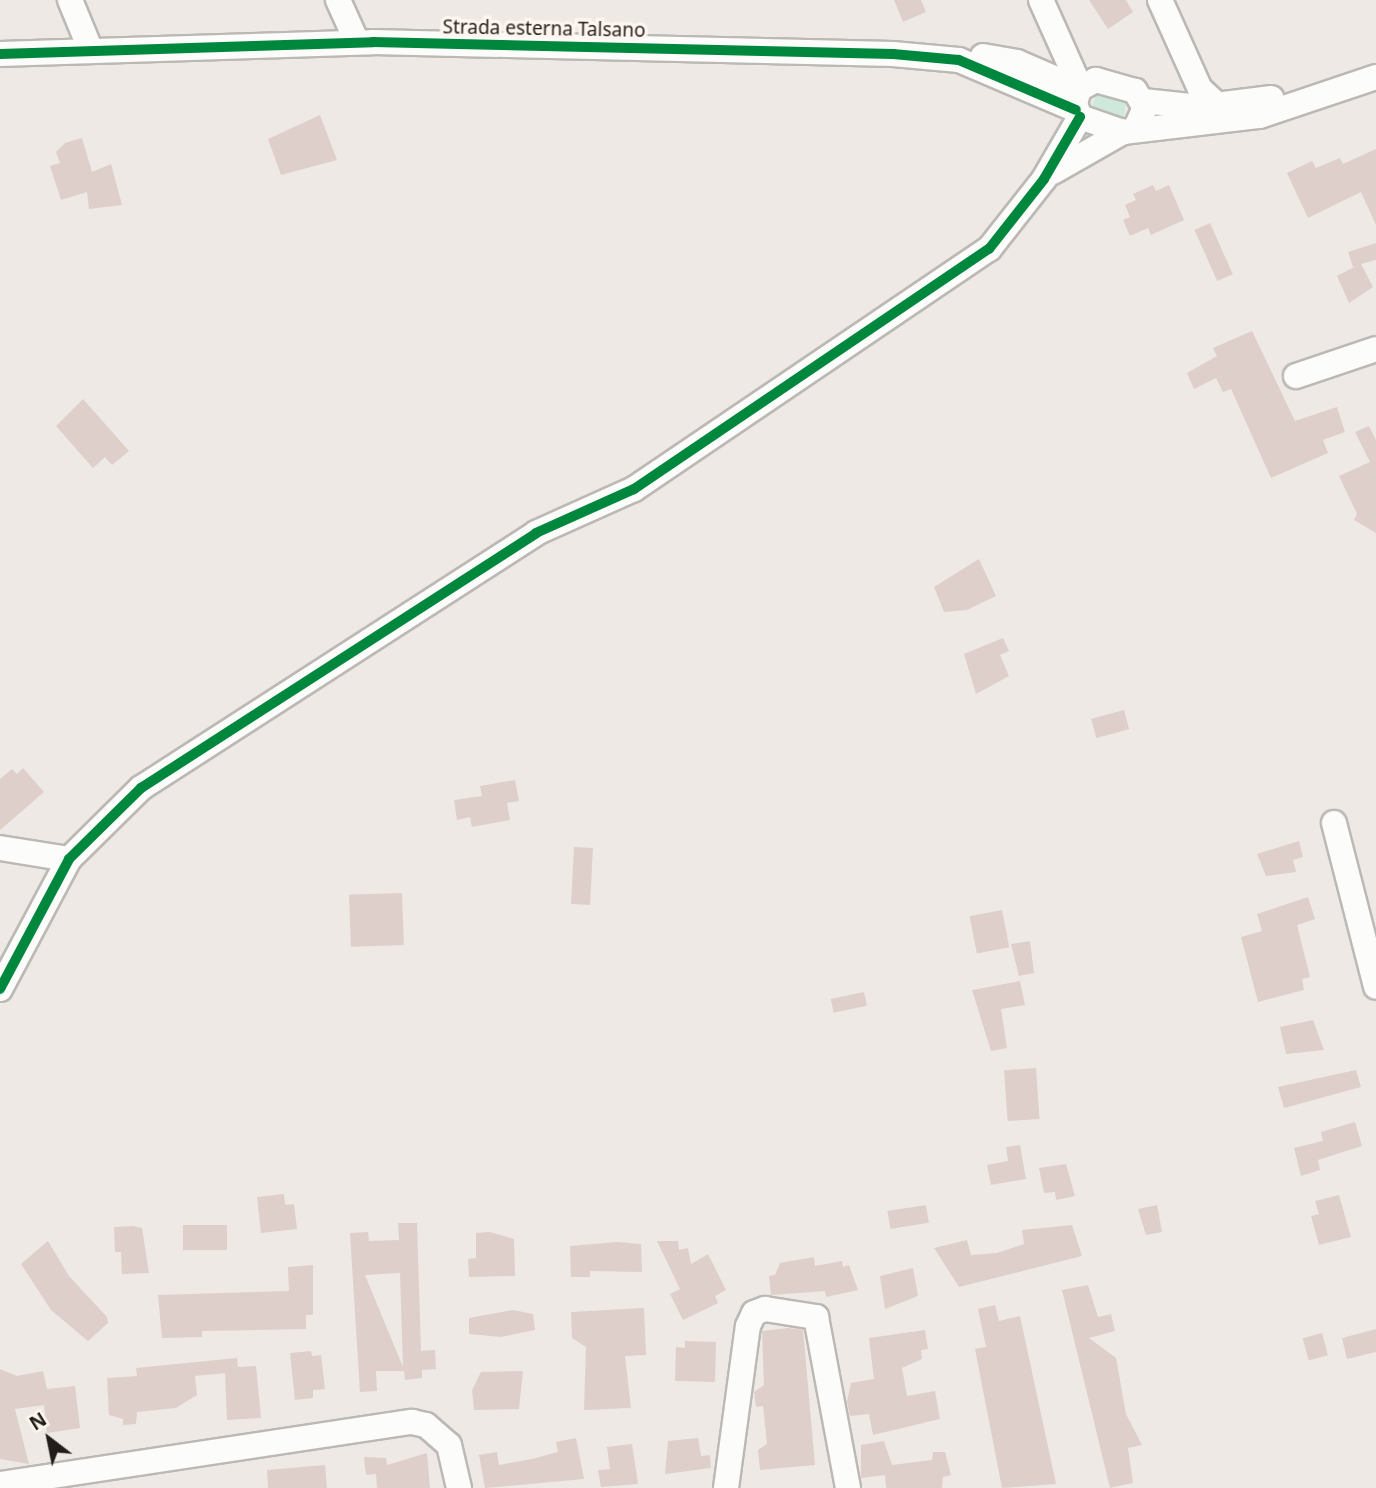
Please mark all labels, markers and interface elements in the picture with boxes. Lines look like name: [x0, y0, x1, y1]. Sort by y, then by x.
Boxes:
street label: Strada esterna Talsano: [442, 16, 646, 42]
north arrow: [14, 1404, 84, 1474]
text: N: [24, 1406, 51, 1436]

